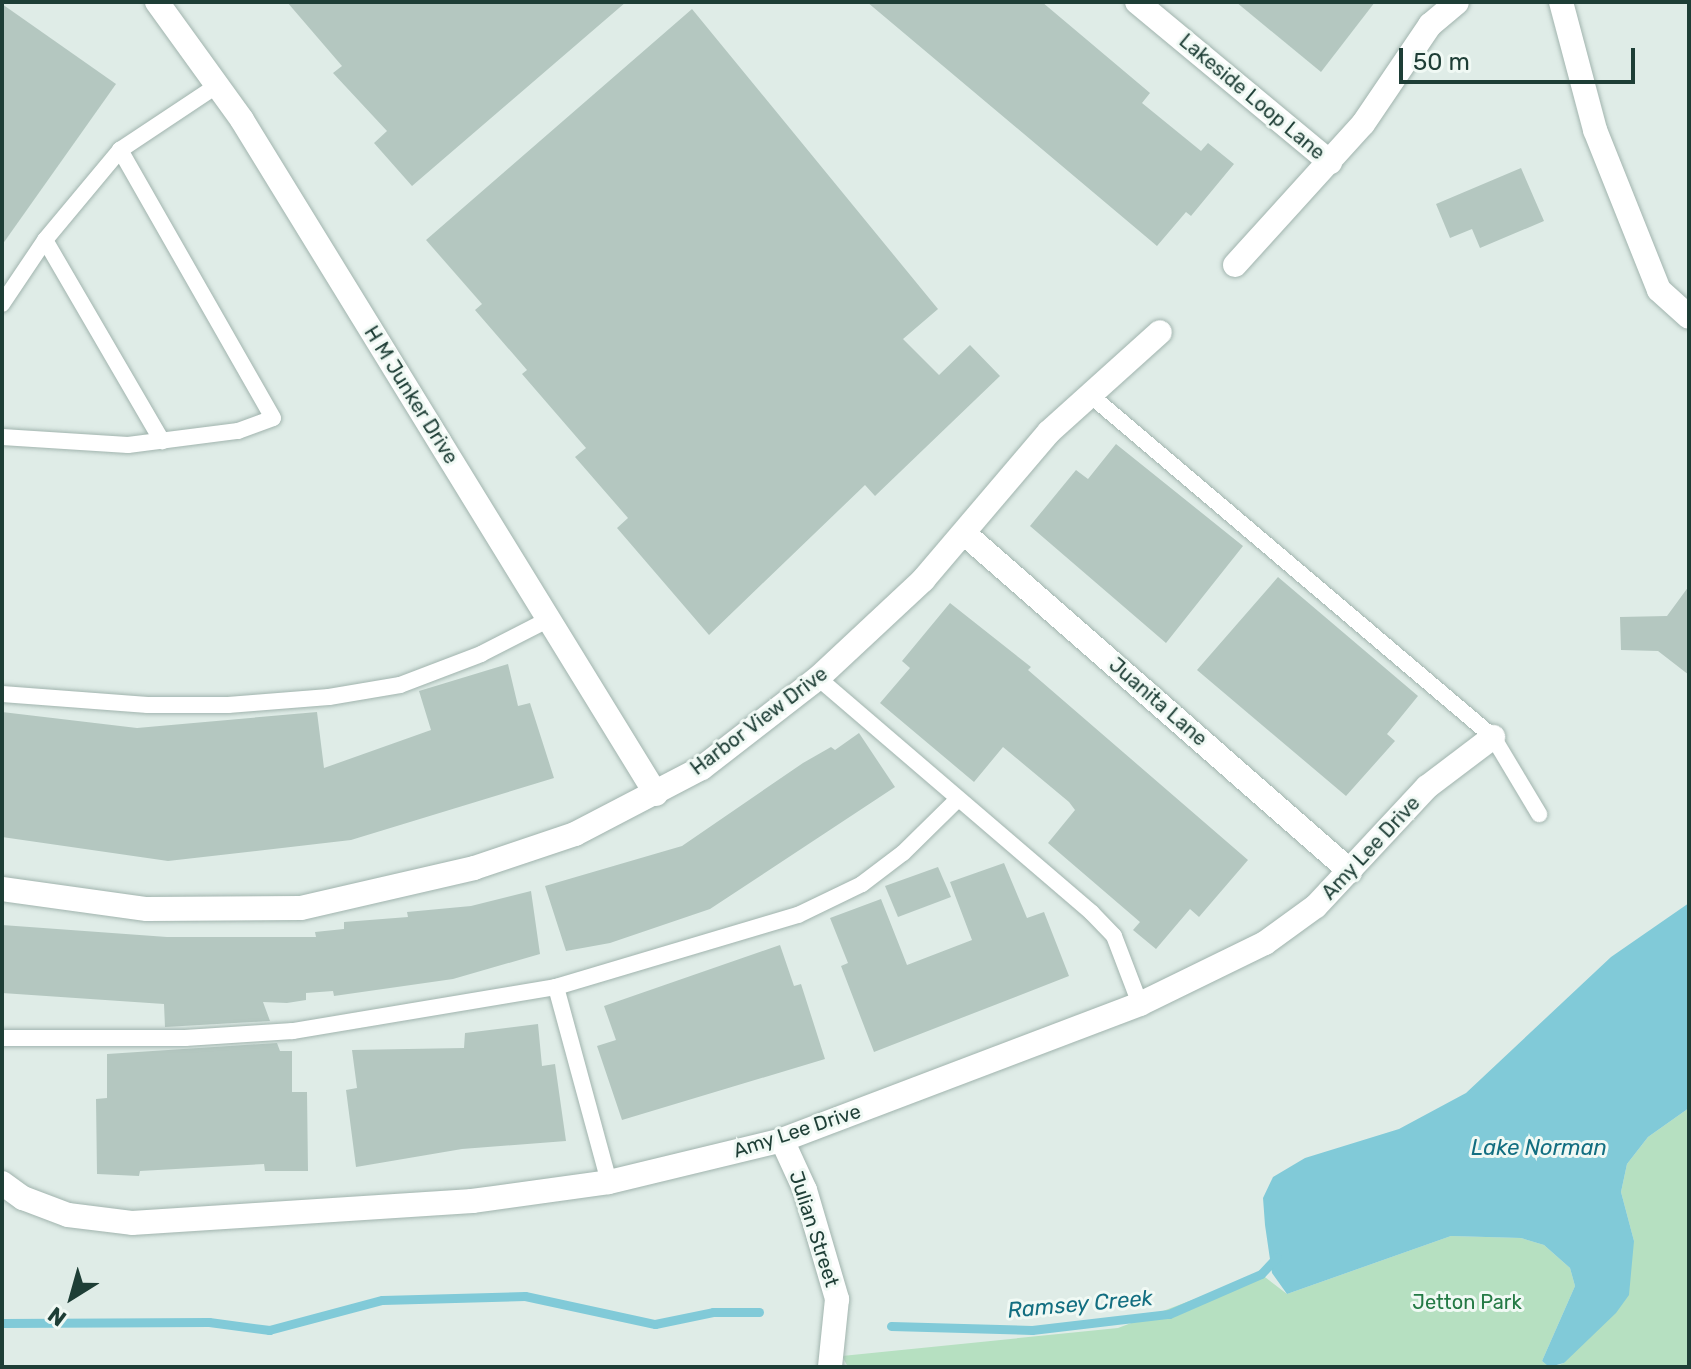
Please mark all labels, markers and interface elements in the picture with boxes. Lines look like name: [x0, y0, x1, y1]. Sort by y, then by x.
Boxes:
street label: Lakeside Loop Lane: [1174, 29, 1330, 165]
scale bar: [1403, 32, 1639, 82]
text: 50 m: [1413, 48, 1470, 76]
street label: H M Junker Drive: [359, 321, 463, 469]
street label: Juanita Lane: [1104, 653, 1212, 751]
street label: Harbor View Drive: [685, 661, 833, 781]
street label: Amy Lee Drive: [1317, 791, 1425, 905]
street label: Amy Lee Drive: [730, 1099, 864, 1163]
water label: Lake Norman: [1471, 1135, 1607, 1161]
street label: Julian Street: [784, 1168, 844, 1290]
north arrow: [32, 1257, 112, 1337]
water label: Ramsey Creek: [1006, 1284, 1154, 1324]
park label: Jetton Park: [1412, 1290, 1522, 1314]
text: N: [43, 1301, 72, 1332]

